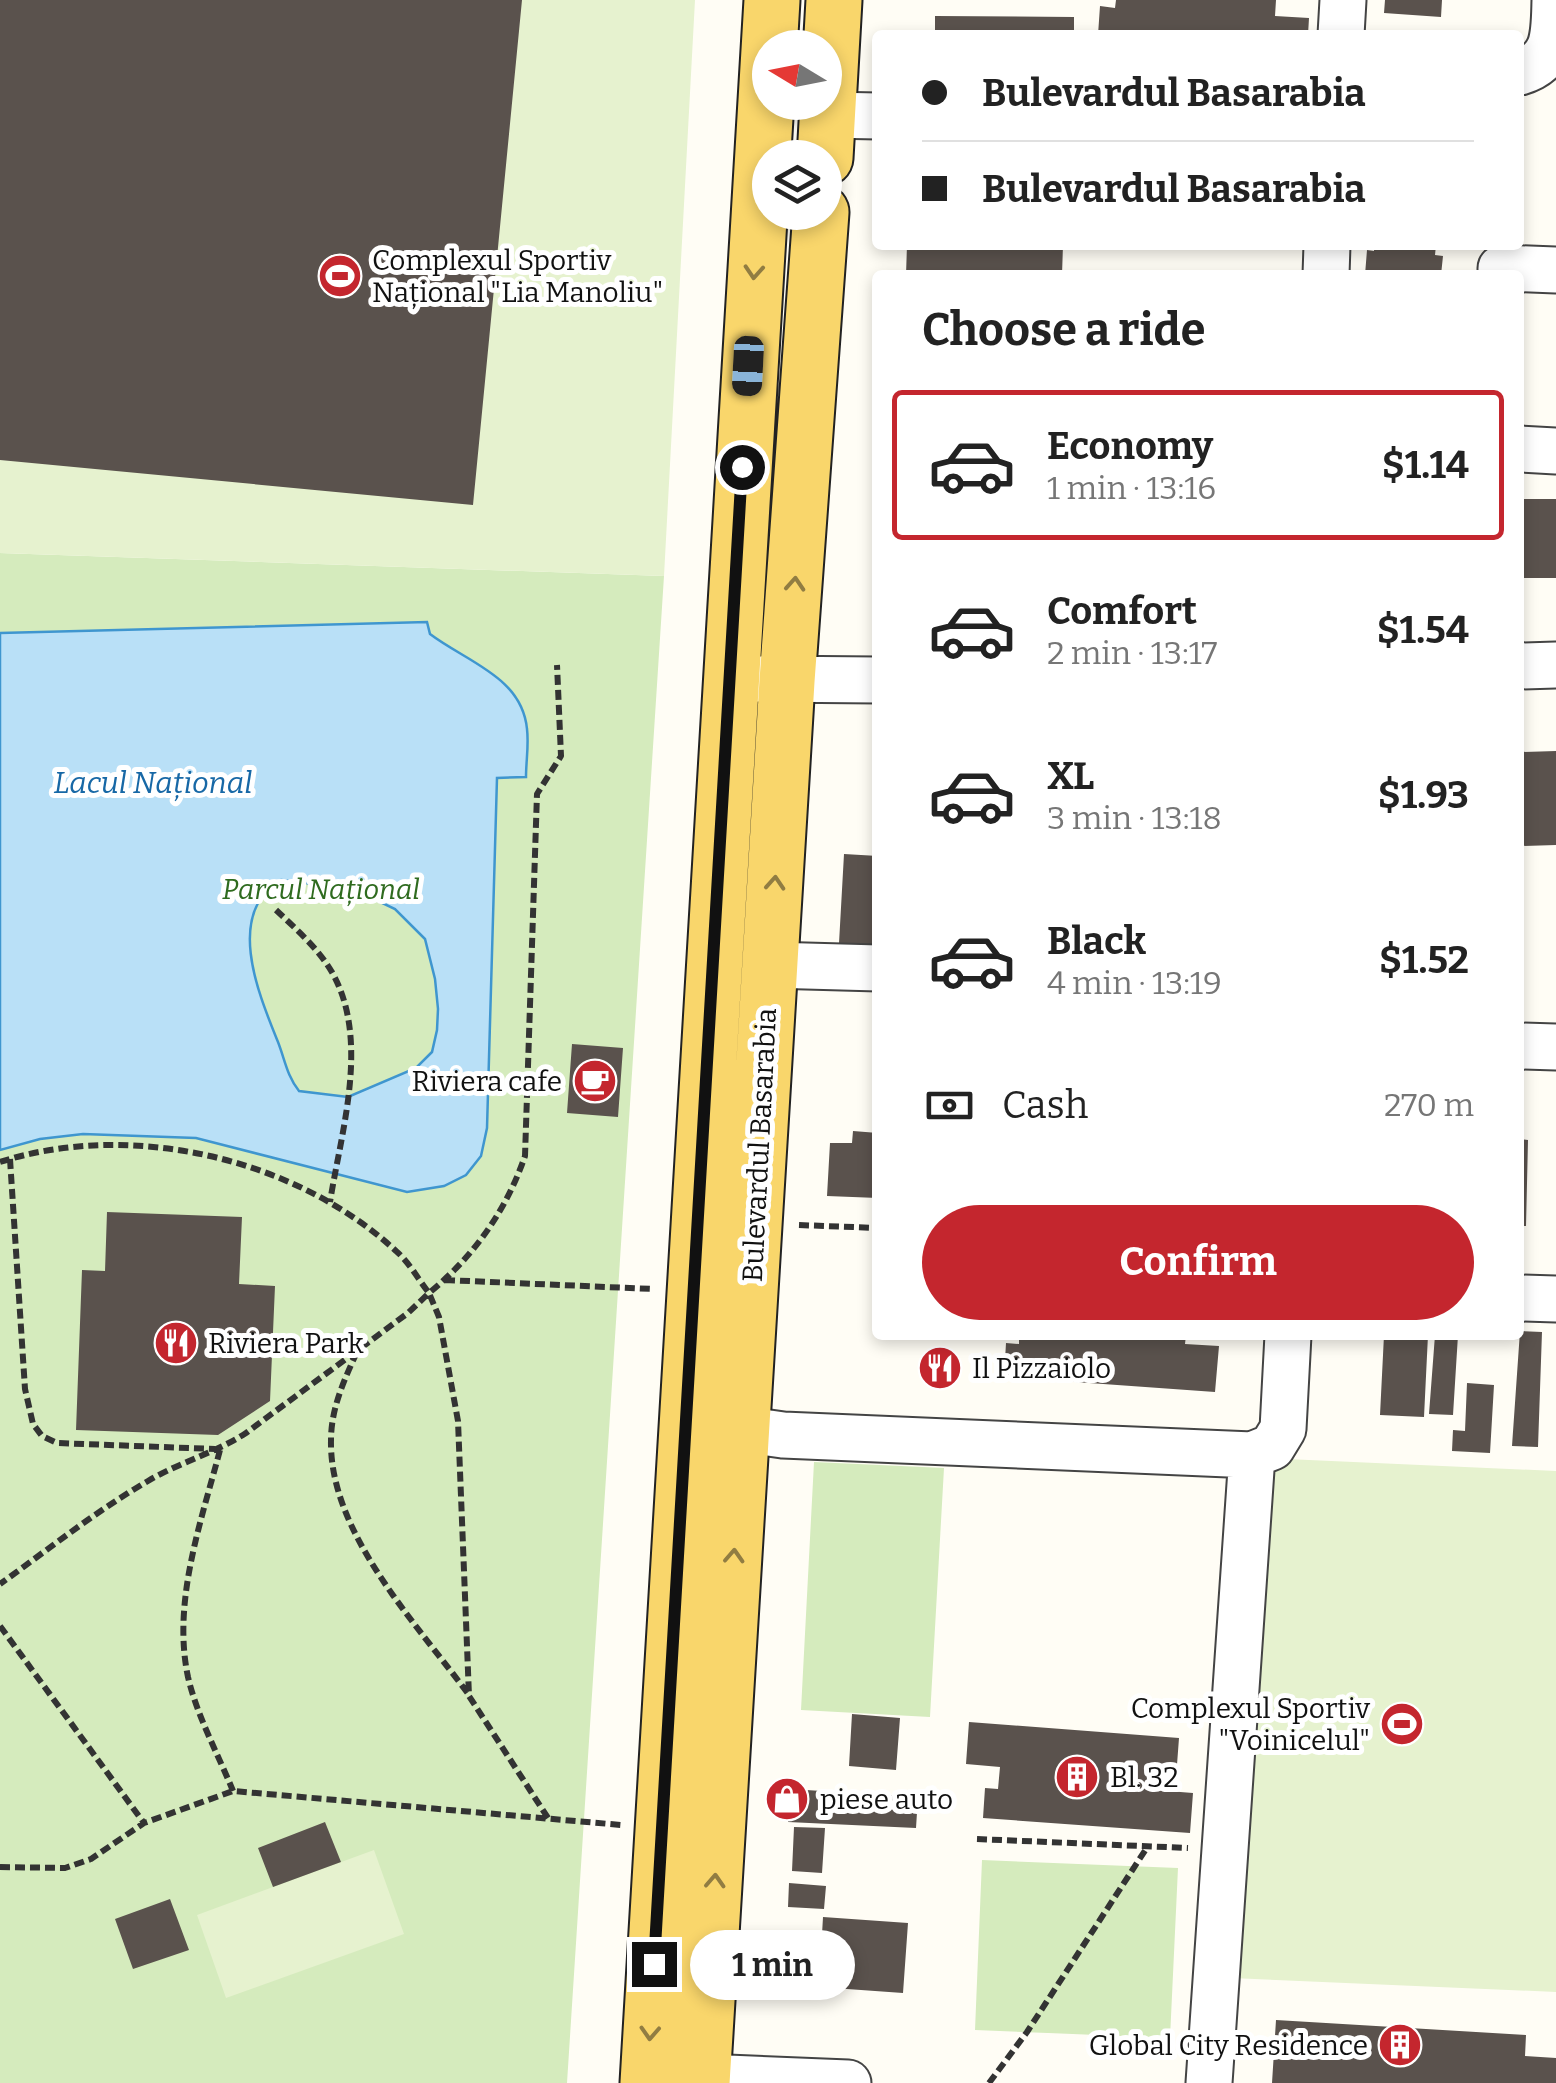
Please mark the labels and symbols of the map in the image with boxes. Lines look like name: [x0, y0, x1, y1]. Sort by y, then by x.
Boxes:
north arrow: [752, 30, 842, 120]
place label: Complexul Sportiv Național "Lia Manoliu": [372, 244, 663, 310]
sports icon: Complexul Sportiv Național "Lia Manoliu": [317, 253, 363, 299]
one-way arrow: [744, 264, 765, 280]
car: [731, 335, 765, 397]
route start: [720, 445, 765, 490]
one-way arrow: [783, 575, 805, 591]
water label: Lacul Național: [54, 765, 252, 802]
park label: Parcul Național: [222, 873, 420, 907]
one-way arrow: [764, 874, 785, 890]
street label: Bulevardul Basarabia: [736, 1007, 783, 1283]
cafe icon: Riviera cafe: [572, 1058, 618, 1104]
place label: Riviera cafe: [412, 1065, 562, 1098]
restaurant icon: Riviera Park: [153, 1320, 199, 1366]
place label: Riviera Park: [208, 1327, 364, 1360]
restaurant icon: Il Pizzaiolo: [917, 1345, 963, 1391]
place label: Il Pizzaiolo: [972, 1352, 1111, 1385]
one-way arrow: [723, 1548, 744, 1564]
place label: Complexul Sportiv "Voinicelul": [1131, 1692, 1370, 1757]
sports icon: Complexul Sportiv "Voinicelul": [1379, 1701, 1425, 1747]
building icon: Bl. 32: [1054, 1754, 1100, 1800]
place label: Bl. 32: [1110, 1761, 1178, 1794]
shop icon: piese auto: [764, 1776, 810, 1822]
place label: piese auto: [820, 1783, 953, 1816]
one-way arrow: [704, 1872, 725, 1888]
callout: 1 min: [689, 1929, 854, 1999]
route end: [632, 1942, 677, 1987]
building icon: Global City Residence: [1377, 2022, 1423, 2068]
one-way arrow: [640, 2026, 661, 2042]
place label: Global City Residence: [1089, 2029, 1368, 2062]

